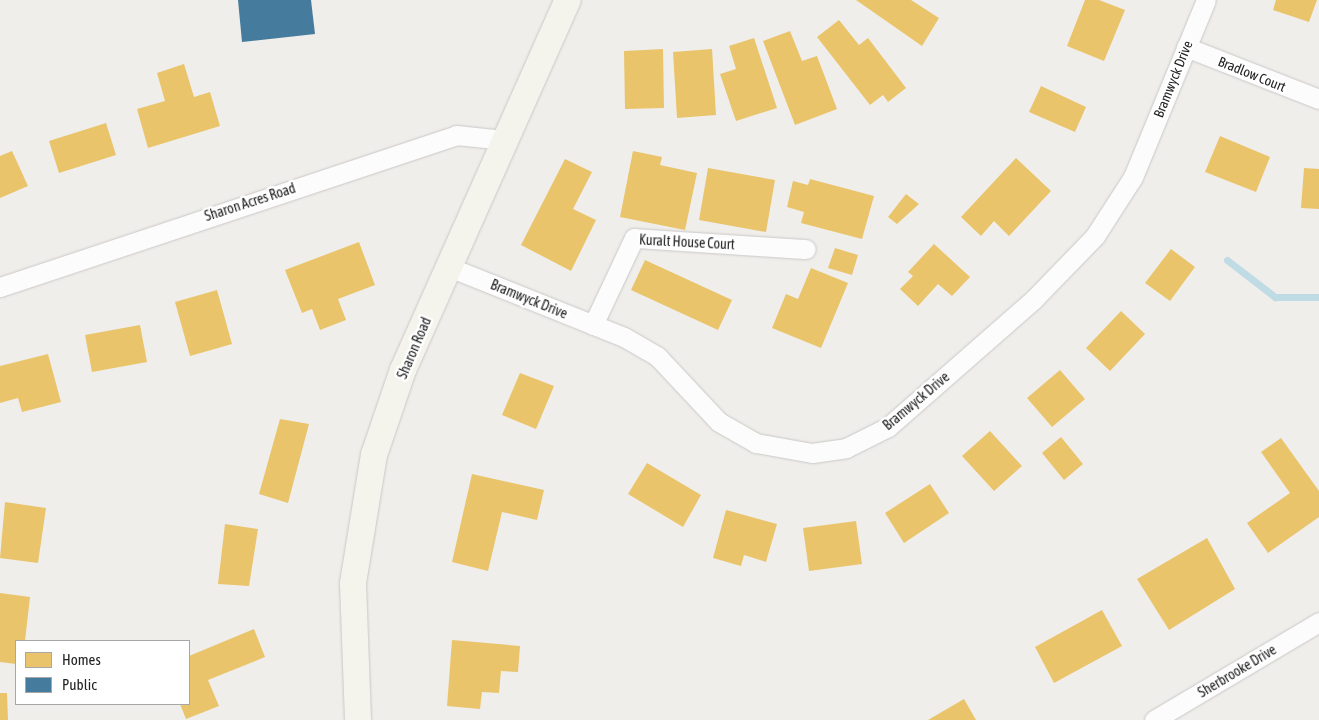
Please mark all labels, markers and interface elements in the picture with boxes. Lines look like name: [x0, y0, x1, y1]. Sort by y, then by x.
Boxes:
street label: Bramwyck Drive: [1150, 38, 1196, 120]
street label: Bradlow Court: [1216, 53, 1288, 95]
street label: Sharon Acres Road: [202, 179, 298, 225]
street label: Kuralt House Court: [639, 231, 735, 253]
street label: Bramwyck Drive: [488, 276, 570, 322]
street label: Sharon Road: [394, 315, 434, 381]
street label: Bramwyck Drive: [879, 368, 953, 434]
legend: [15, 640, 190, 705]
street label: Sherbrooke Drive: [1195, 641, 1279, 701]
text: Homes: [62, 651, 101, 668]
text: Public: [62, 676, 97, 693]

